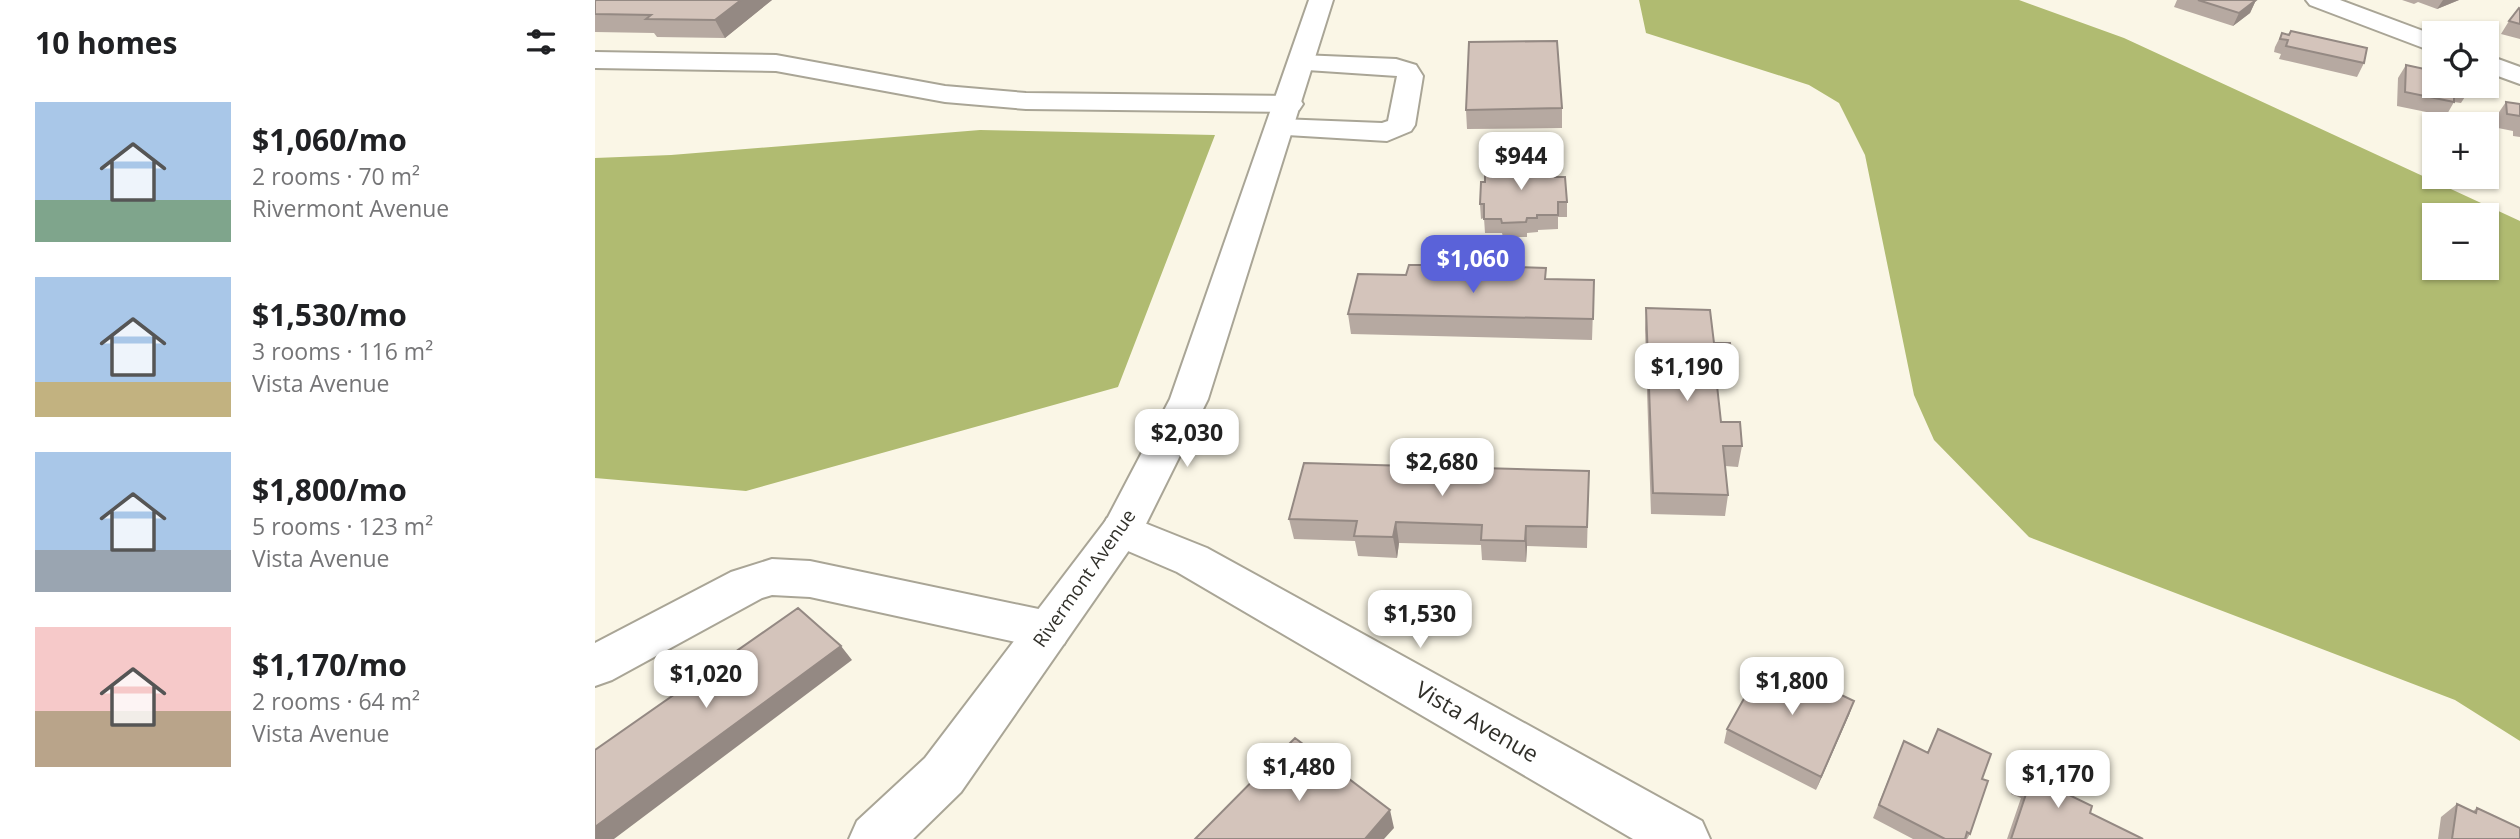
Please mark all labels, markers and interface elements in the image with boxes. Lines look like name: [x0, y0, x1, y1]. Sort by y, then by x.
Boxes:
map controls: [2422, 21, 2499, 280]
button: locate: [2422, 21, 2499, 98]
text: 10 homes: [35, 22, 178, 63]
icon: filters: [522, 23, 560, 61]
button: +: [2422, 112, 2499, 189]
text: $1,060/mo: [252, 119, 407, 160]
icon: home: [91, 130, 175, 214]
pin: $944: [1480, 132, 1562, 192]
text: $944: [1495, 139, 1547, 171]
text: 2 rooms · 70 m²: [252, 160, 420, 192]
text: Rivermont Avenue: [252, 192, 449, 224]
button: −: [2422, 203, 2499, 280]
pin: $1,060: [1416, 236, 1530, 295]
text: $1,060: [1437, 242, 1509, 274]
text: $1,530/mo: [252, 294, 407, 335]
icon: home: [91, 305, 175, 389]
text: 3 rooms · 116 m²: [252, 335, 433, 367]
pin: $1,190: [1630, 344, 1744, 403]
text: $1,190: [1651, 350, 1723, 382]
text: Vista Avenue: [252, 367, 390, 399]
pin: $2,030: [1130, 410, 1244, 469]
text: $2,030: [1151, 416, 1223, 448]
pin: $2,680: [1385, 438, 1499, 498]
text: $2,680: [1406, 445, 1478, 477]
text: $1,800/mo: [252, 469, 407, 510]
icon: home: [91, 480, 175, 564]
street label: Rivermont Avenue: [1027, 504, 1141, 652]
text: 5 rooms · 123 m²: [252, 510, 433, 542]
text: Vista Avenue: [252, 542, 390, 574]
pin: $1,530: [1363, 590, 1477, 650]
text: $1,530: [1384, 597, 1456, 629]
text: $1,170/mo: [252, 644, 407, 685]
pin: $1,020: [649, 650, 763, 710]
icon: home: [91, 655, 175, 739]
text: $1,020: [670, 657, 742, 689]
pin: $1,800: [1735, 658, 1849, 717]
text: $1,800: [1756, 664, 1828, 696]
street label: Vista Avenue: [1410, 673, 1545, 769]
text: 2 rooms · 64 m²: [252, 685, 420, 717]
text: Vista Avenue: [252, 717, 390, 749]
pin: $1,480: [1242, 744, 1356, 803]
text: $1,480: [1263, 750, 1335, 782]
pin: $1,170: [2001, 750, 2115, 810]
text: $1,170: [2022, 757, 2094, 789]

